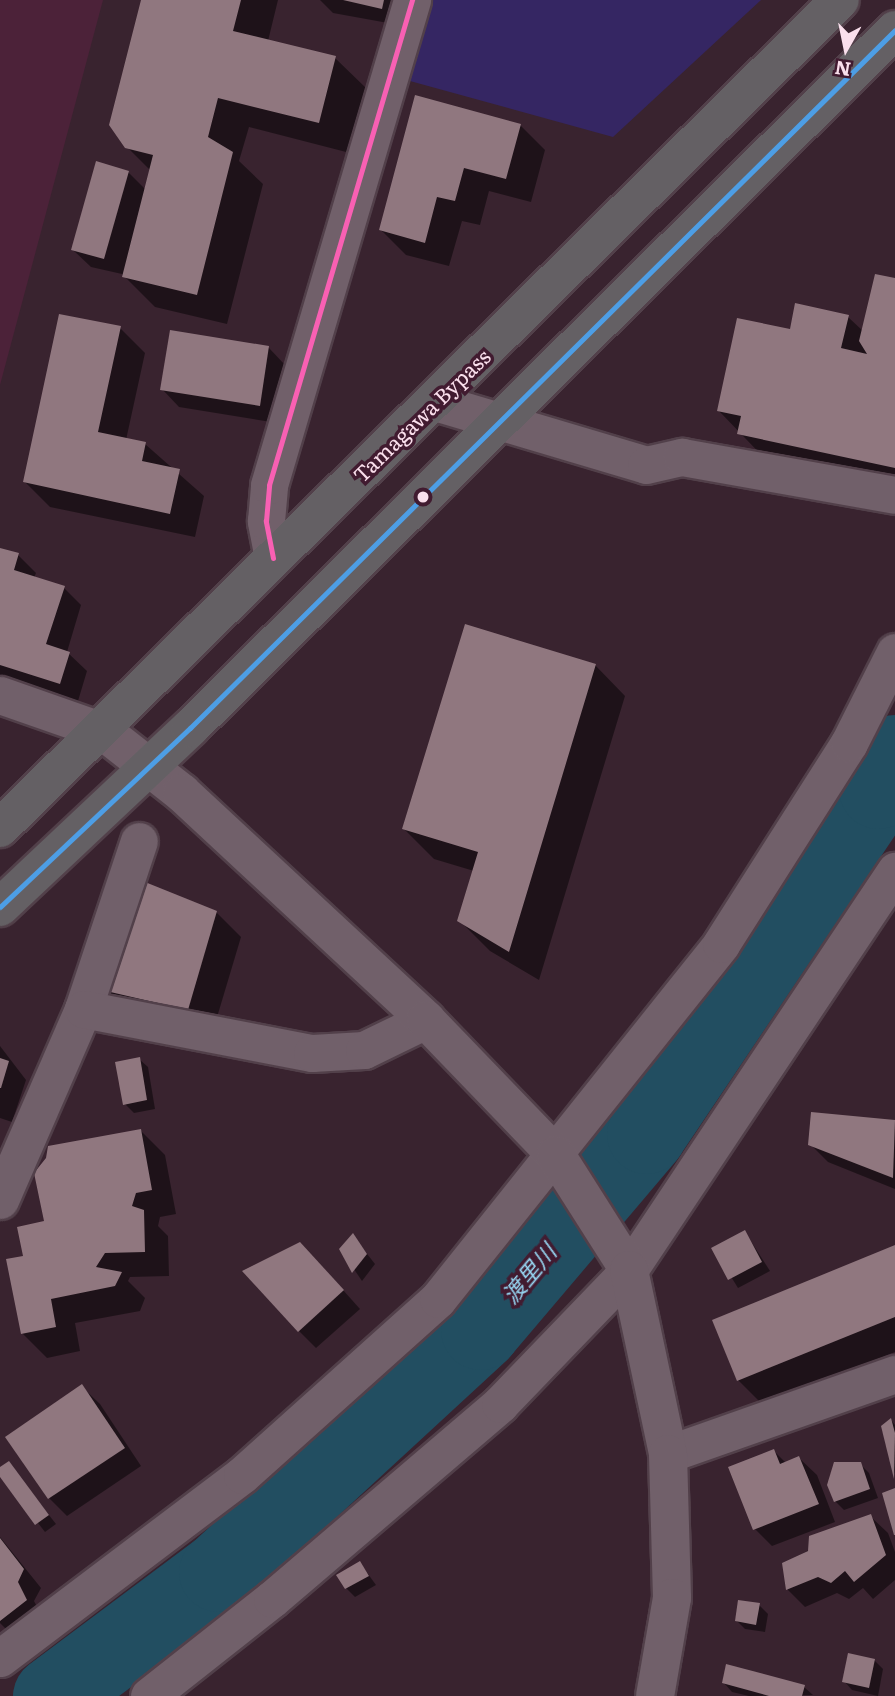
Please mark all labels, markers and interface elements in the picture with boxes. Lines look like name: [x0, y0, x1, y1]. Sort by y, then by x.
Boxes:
north arrow: [811, 14, 881, 84]
text: N: [833, 55, 853, 85]
street label: Tamagawa Bypass: [347, 343, 495, 487]
unlabelled marker: [416, 490, 430, 504]
water label: 渡里川: [495, 1238, 561, 1308]

